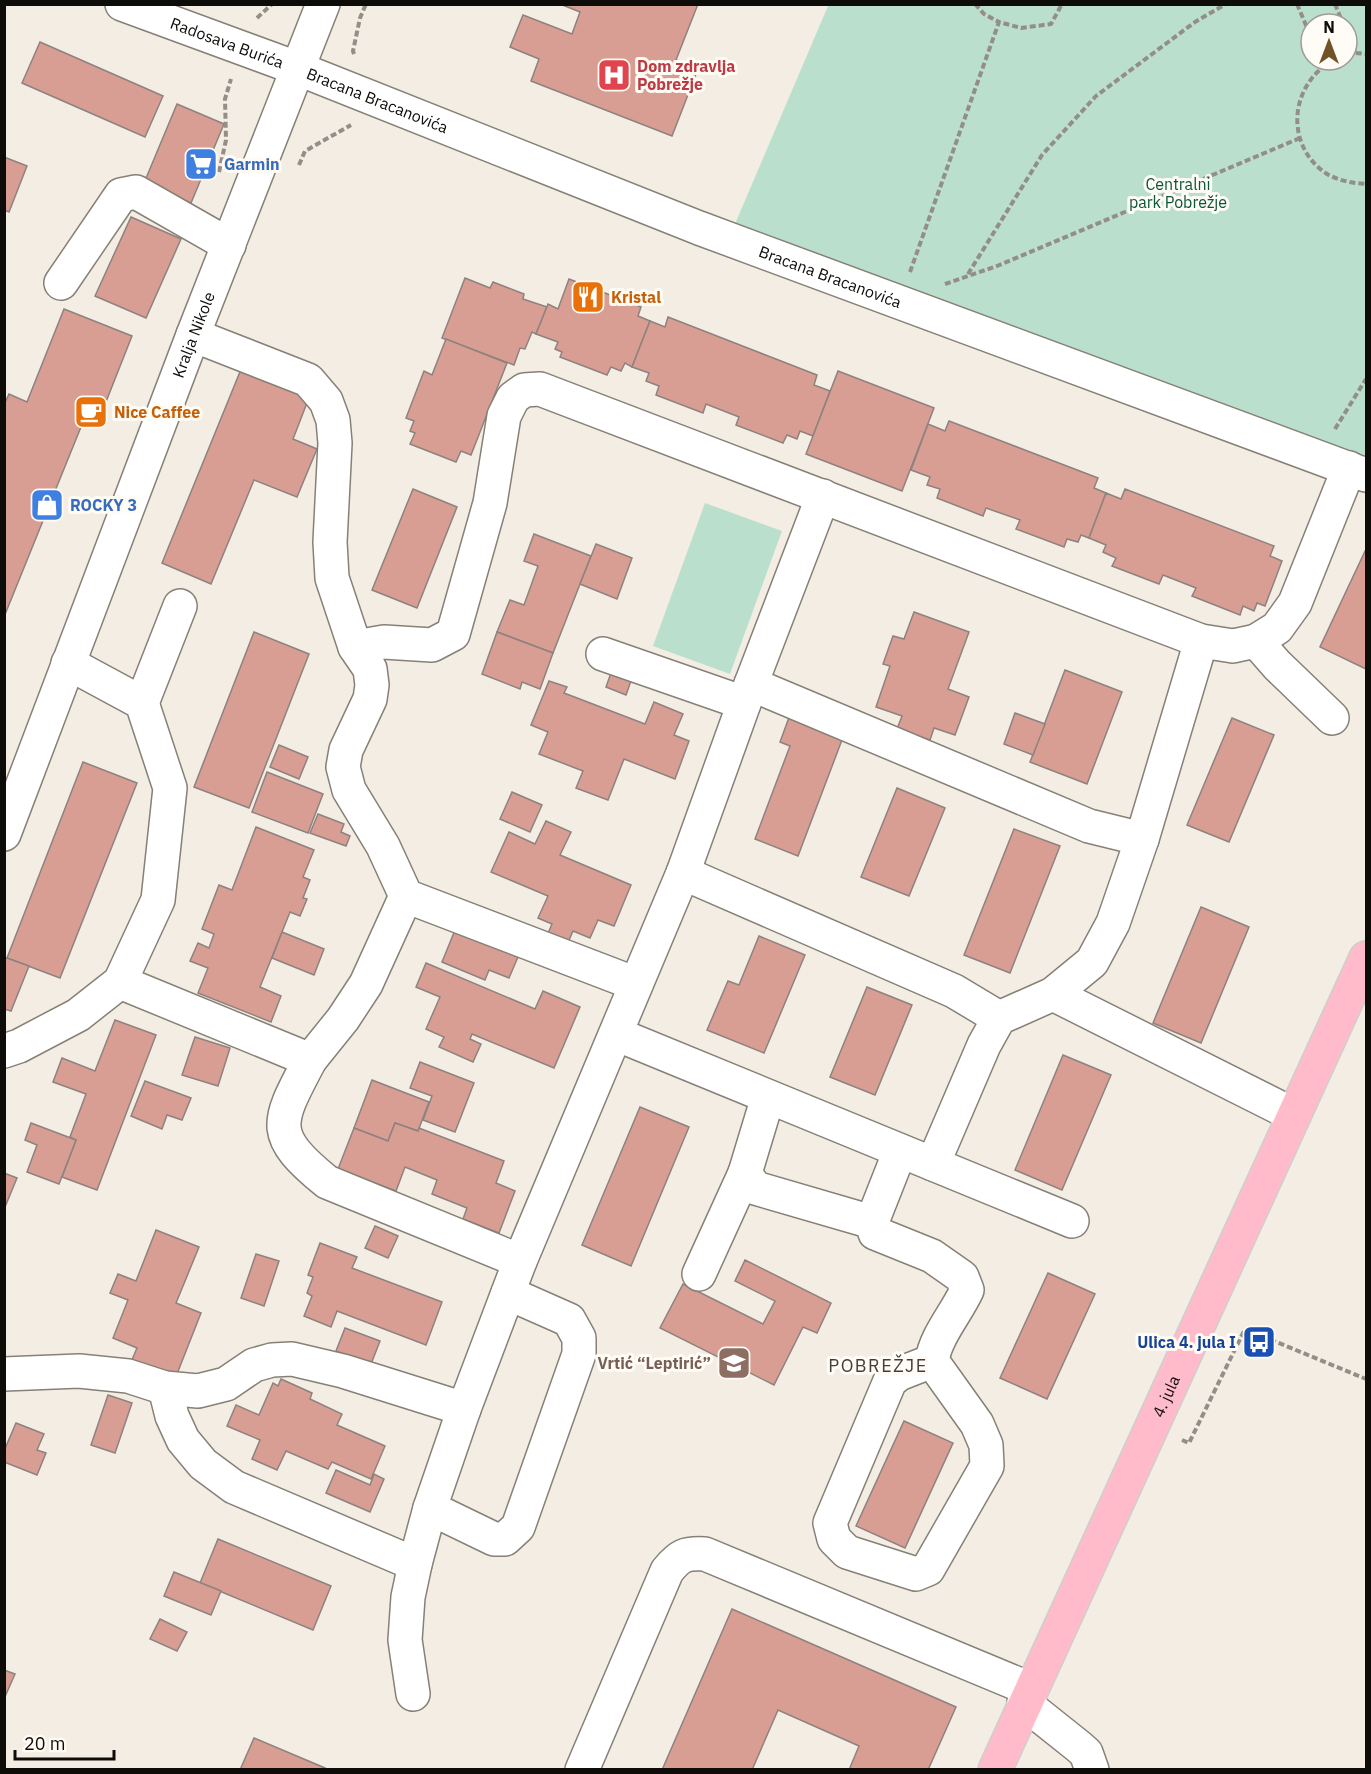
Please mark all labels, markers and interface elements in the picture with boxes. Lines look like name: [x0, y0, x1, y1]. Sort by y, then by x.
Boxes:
north arrow: [1299, 12, 1359, 72]
street label: Radosava Burića: [168, 13, 287, 73]
text: N: [1323, 17, 1335, 37]
place label: Dom zdravlja Pobrežje: [637, 56, 735, 94]
hospital icon: Dom zdravlja Pobrežje: [596, 57, 632, 93]
street label: Bracana Bracanovića: [304, 63, 452, 137]
supermarket icon: Garmin: [183, 146, 219, 182]
place label: Garmin: [224, 154, 280, 174]
park label: Centralni park Pobrežje: [1129, 174, 1227, 212]
street label: Bracana Bracanovića: [756, 241, 905, 312]
restaurant icon: Kristal: [570, 279, 606, 315]
place label: Kristal: [611, 287, 661, 307]
street label: Kralja Nikole: [168, 289, 219, 381]
cafe icon: Nice Caffee: [73, 394, 109, 430]
place label: Nice Caffee: [114, 402, 200, 422]
shop icon: ROCKY 3: [29, 487, 65, 523]
place label: ROCKY 3: [70, 495, 137, 515]
bus stop icon: Ulica 4. jula I: [1241, 1324, 1277, 1360]
place label: Ulica 4. jula I: [1137, 1332, 1236, 1352]
school or university icon: Vrtić “Leptirić”: [716, 1345, 752, 1381]
place label: Vrtić “Leptirić”: [598, 1353, 711, 1373]
district label: POBREŽJE: [828, 1354, 928, 1377]
street label: 4. jula: [1148, 1372, 1184, 1420]
scale bar: [15, 1723, 114, 1761]
text: 20 m: [24, 1732, 66, 1755]

